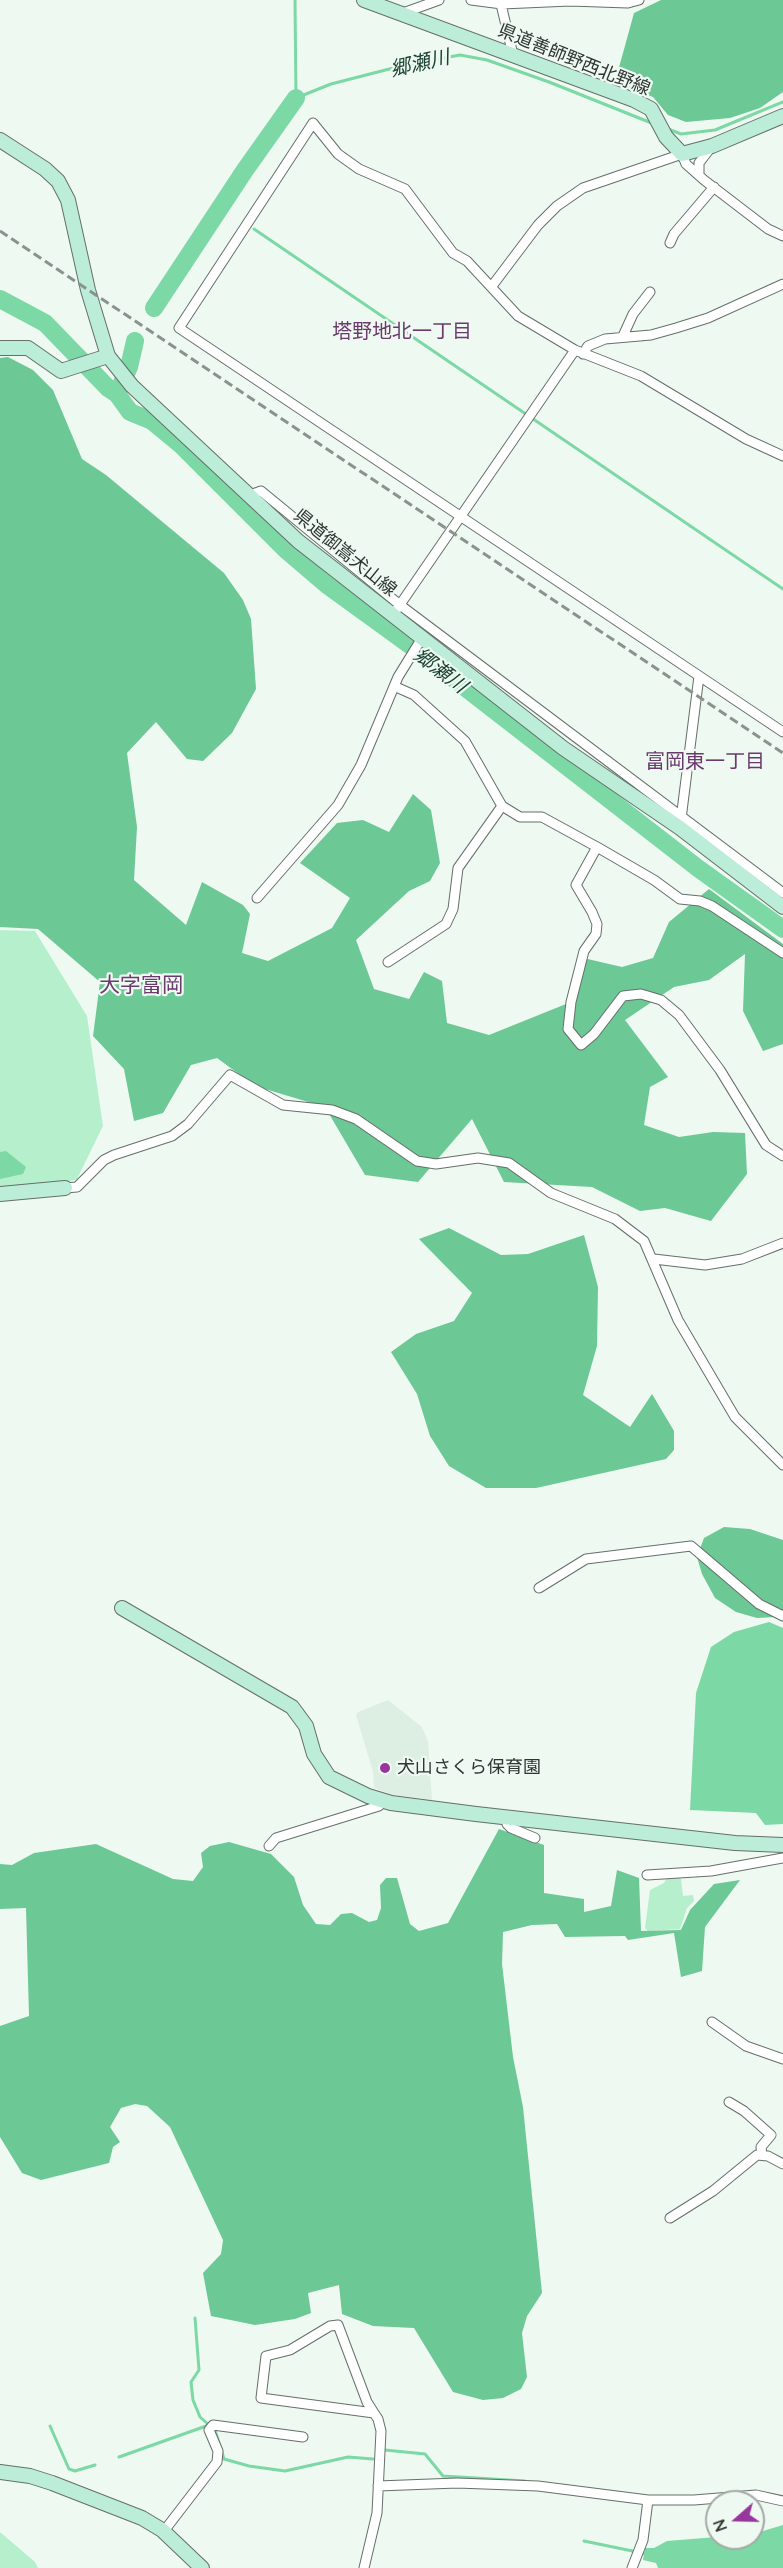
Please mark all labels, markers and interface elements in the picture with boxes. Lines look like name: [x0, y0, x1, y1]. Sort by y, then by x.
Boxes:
street label: 県道善師野西北野線: [495, 20, 653, 100]
water label: 郷瀬川: [388, 46, 452, 82]
district label: 塔野地北一丁目: [332, 320, 472, 344]
street label: 県道御嵩犬山線: [289, 505, 401, 601]
water label: 郷瀬川: [409, 643, 471, 699]
district label: 富岡東一丁目: [645, 750, 765, 774]
district label: 大字富岡: [99, 973, 183, 999]
place label: 犬山さくら保育園: [397, 1757, 541, 1779]
marker: 犬山さくら保育園: [378, 1761, 392, 1775]
north arrow: [705, 2490, 765, 2550]
text: N: [709, 2517, 731, 2534]

